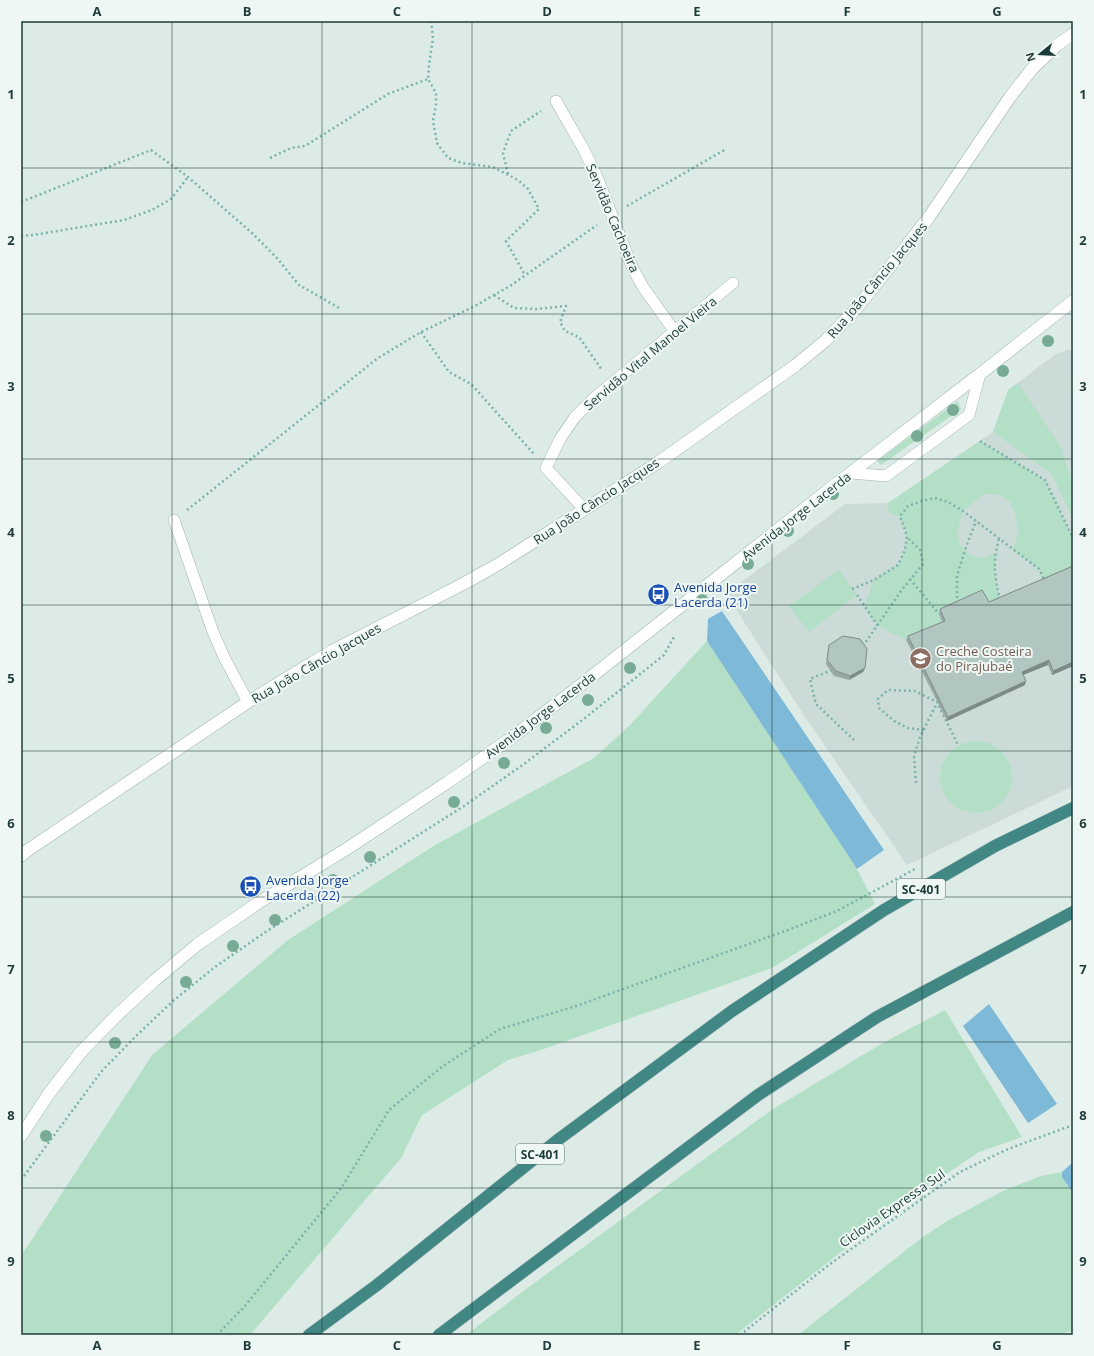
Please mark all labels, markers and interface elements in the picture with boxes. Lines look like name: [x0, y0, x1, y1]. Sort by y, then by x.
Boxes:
text: A: [93, 2, 102, 20]
text: B: [243, 2, 252, 20]
text: C: [393, 2, 401, 20]
text: D: [542, 2, 552, 20]
text: E: [693, 2, 701, 20]
text: F: [843, 2, 851, 20]
text: G: [992, 2, 1002, 20]
north arrow: [1020, 34, 1060, 74]
text: N: [1021, 51, 1039, 64]
text: 1: [7, 85, 15, 103]
text: 1: [1079, 85, 1087, 103]
street label: Servidão Cachoeira: [582, 161, 644, 275]
street label: Rua João Câncio Jacques: [823, 218, 931, 342]
text: 2: [7, 231, 15, 249]
text: 2: [1079, 231, 1087, 249]
street label: Servidão Vital Manoel Vieira: [580, 292, 720, 414]
text: 3: [7, 377, 15, 395]
text: 3: [1079, 377, 1087, 395]
street label: Rua João Câncio Jacques: [530, 453, 662, 549]
street label: Avenida Jorge Lacerda: [738, 468, 854, 564]
text: 4: [7, 523, 15, 541]
text: 4: [1079, 523, 1087, 541]
place label: Avenida Jorge Lacerda (21): [674, 578, 757, 611]
bus stop icon: Avenida Jorge Lacerda (21): [646, 581, 672, 607]
street label: Rua João Câncio Jacques: [248, 619, 384, 707]
place label: Creche Costeira do Pirajubaé: [936, 642, 1032, 675]
school or university icon: Creche Costeira do Pirajubaé: [907, 645, 933, 671]
street label: Avenida Jorge Lacerda: [481, 667, 599, 763]
text: 5: [7, 669, 15, 687]
text: 5: [1079, 669, 1087, 687]
text: 6: [7, 814, 15, 832]
text: 6: [1079, 814, 1087, 832]
place label: Avenida Jorge Lacerda (22): [266, 871, 349, 904]
bus stop icon: Avenida Jorge Lacerda (22): [237, 874, 263, 900]
road number: SC-401: [897, 879, 945, 899]
text: 7: [7, 960, 15, 978]
text: 7: [1079, 960, 1087, 978]
text: 8: [7, 1106, 15, 1124]
text: 8: [1079, 1106, 1087, 1124]
road number: SC-401: [516, 1144, 564, 1164]
street label: Ciclovia Expressa Sul: [836, 1165, 948, 1251]
text: 9: [7, 1252, 15, 1270]
text: 9: [1079, 1252, 1087, 1270]
text: A: [93, 1336, 102, 1354]
text: B: [243, 1336, 252, 1354]
text: C: [393, 1336, 401, 1354]
text: D: [542, 1336, 552, 1354]
text: E: [693, 1336, 701, 1354]
text: F: [843, 1336, 851, 1354]
text: G: [992, 1336, 1002, 1354]

